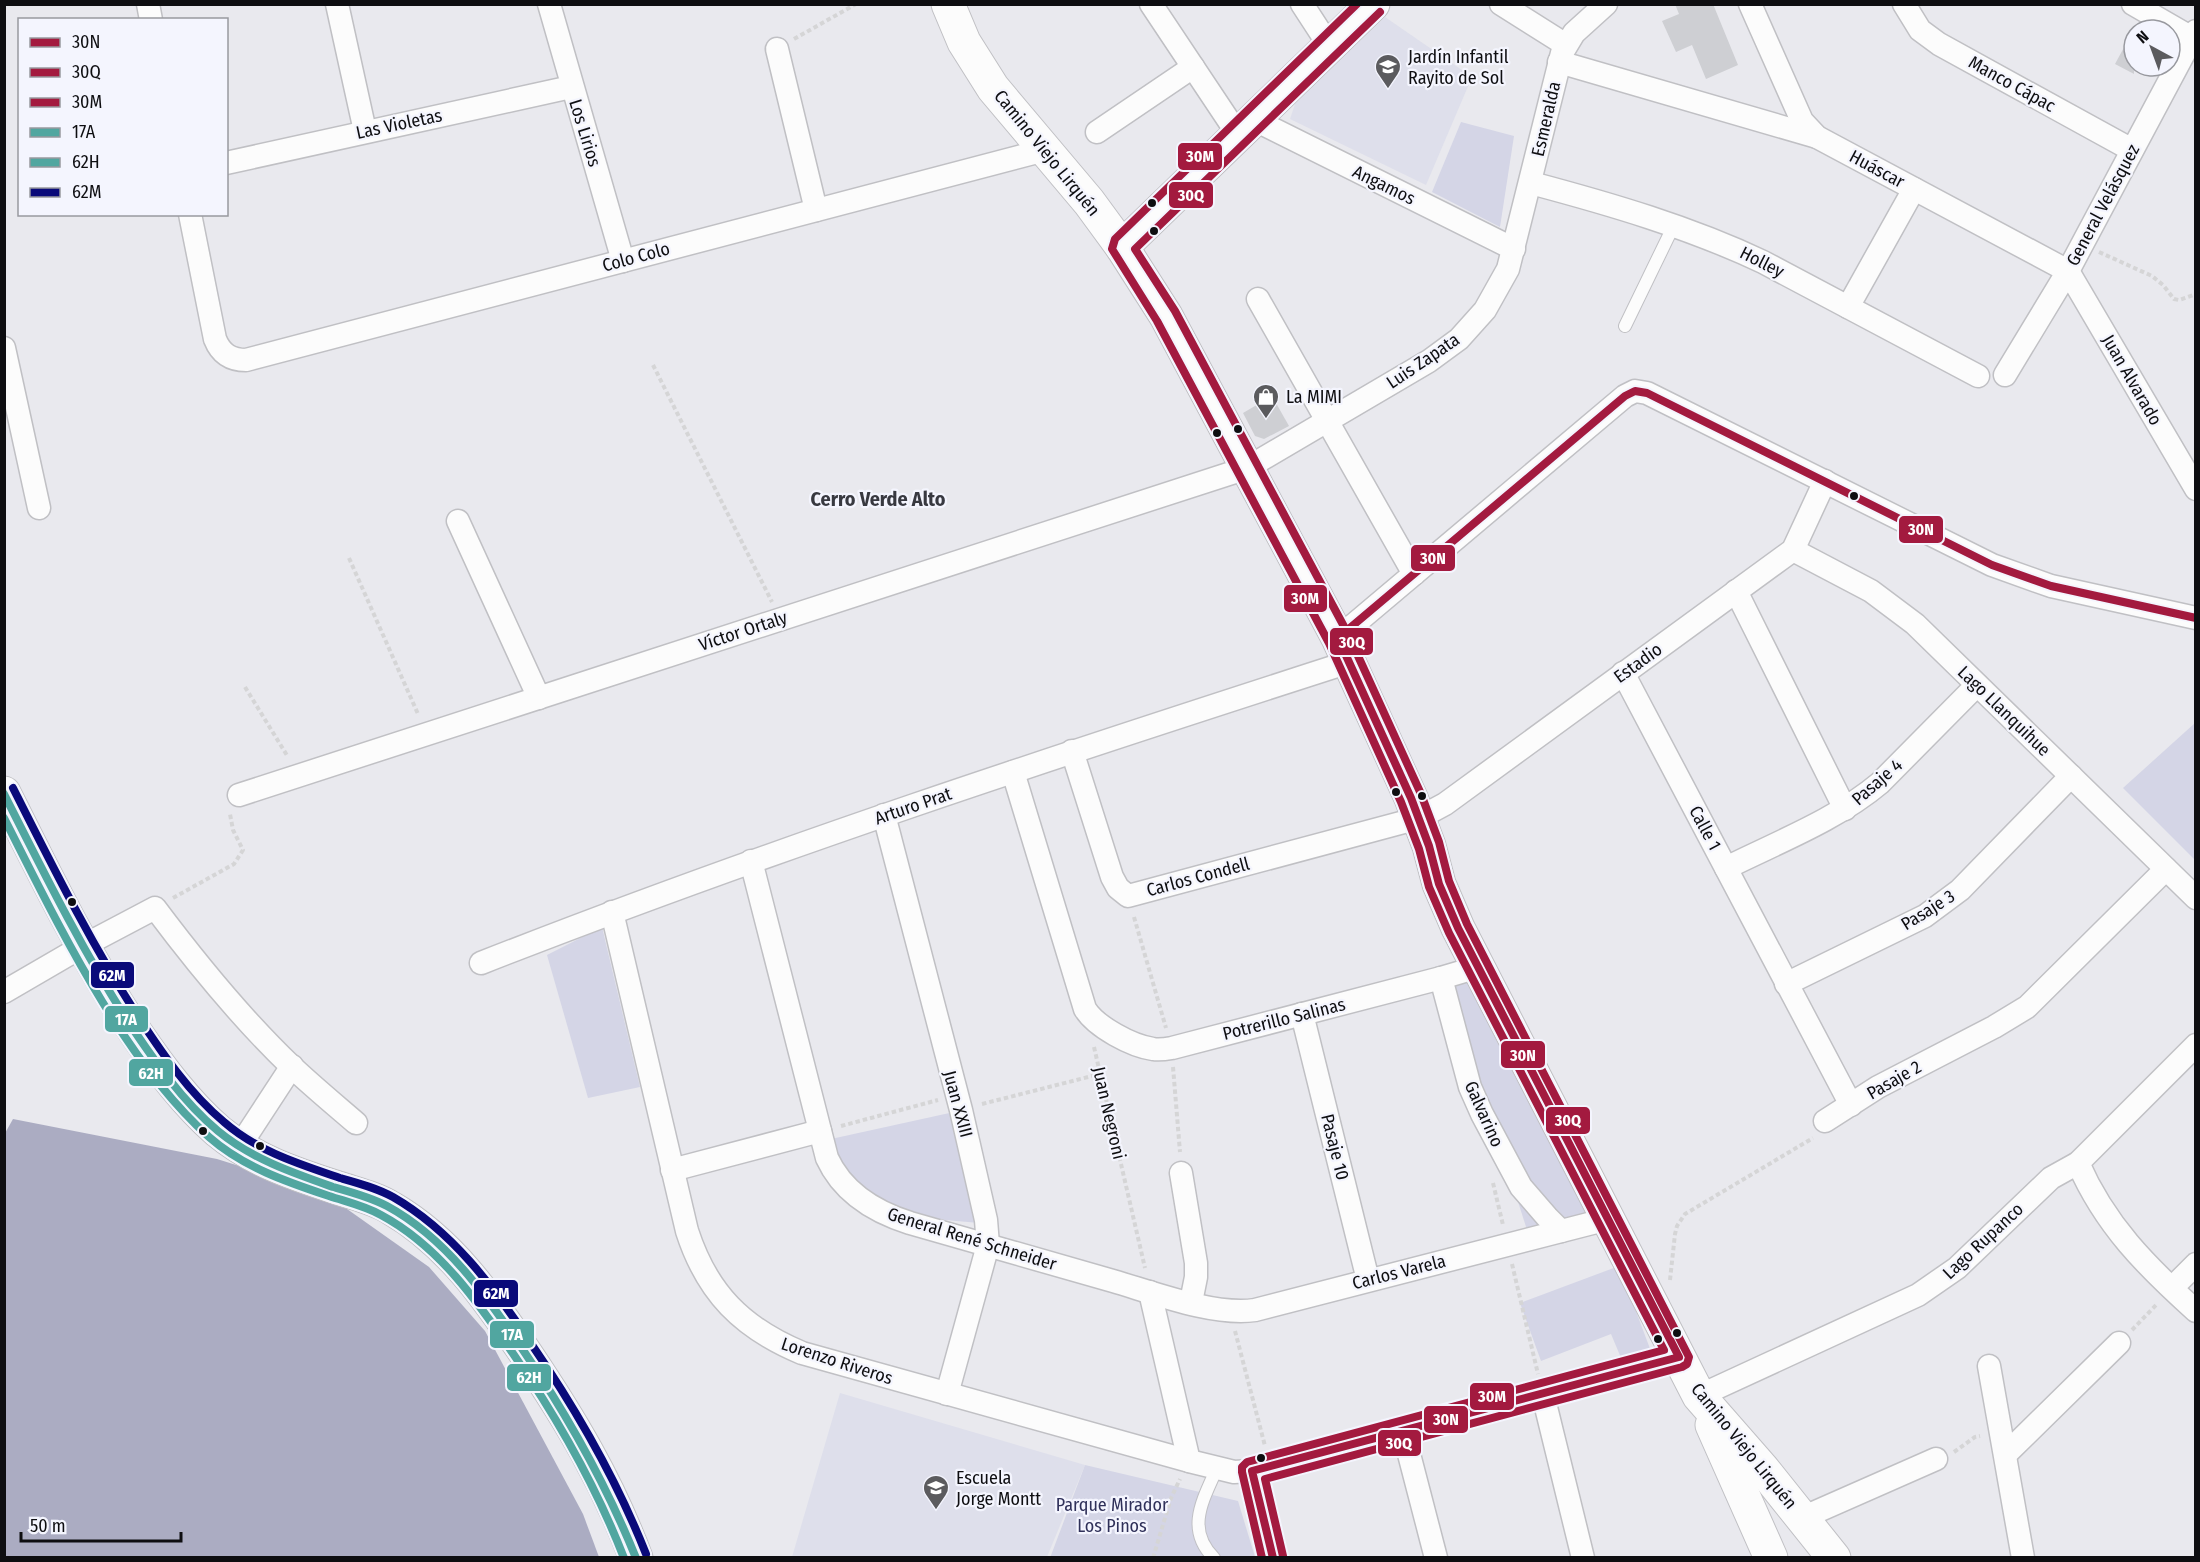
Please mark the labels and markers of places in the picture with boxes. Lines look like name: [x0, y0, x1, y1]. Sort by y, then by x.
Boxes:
place label: Jardín Infantil Rayito de Sol: [1408, 46, 1509, 89]
school or university icon: Jardín Infantil Rayito de Sol: [1373, 52, 1403, 90]
unlabelled marker: [1146, 197, 1158, 209]
unlabelled marker: [1148, 225, 1160, 237]
shop icon: La MIMI: [1251, 382, 1281, 420]
place label: La MIMI: [1286, 386, 1342, 408]
unlabelled marker: [1232, 423, 1244, 435]
unlabelled marker: [1211, 427, 1223, 439]
unlabelled marker: [1848, 490, 1860, 502]
unlabelled marker: [1390, 786, 1402, 798]
unlabelled marker: [1416, 790, 1428, 802]
unlabelled marker: [66, 896, 78, 908]
unlabelled marker: [197, 1125, 209, 1137]
unlabelled marker: [254, 1140, 266, 1152]
unlabelled marker: [1671, 1327, 1683, 1339]
unlabelled marker: [1652, 1333, 1664, 1345]
unlabelled marker: [1255, 1452, 1267, 1464]
place label: Escuela Jorge Montt: [956, 1467, 1041, 1510]
school or university icon: Escuela Jorge Montt: [921, 1473, 951, 1511]

